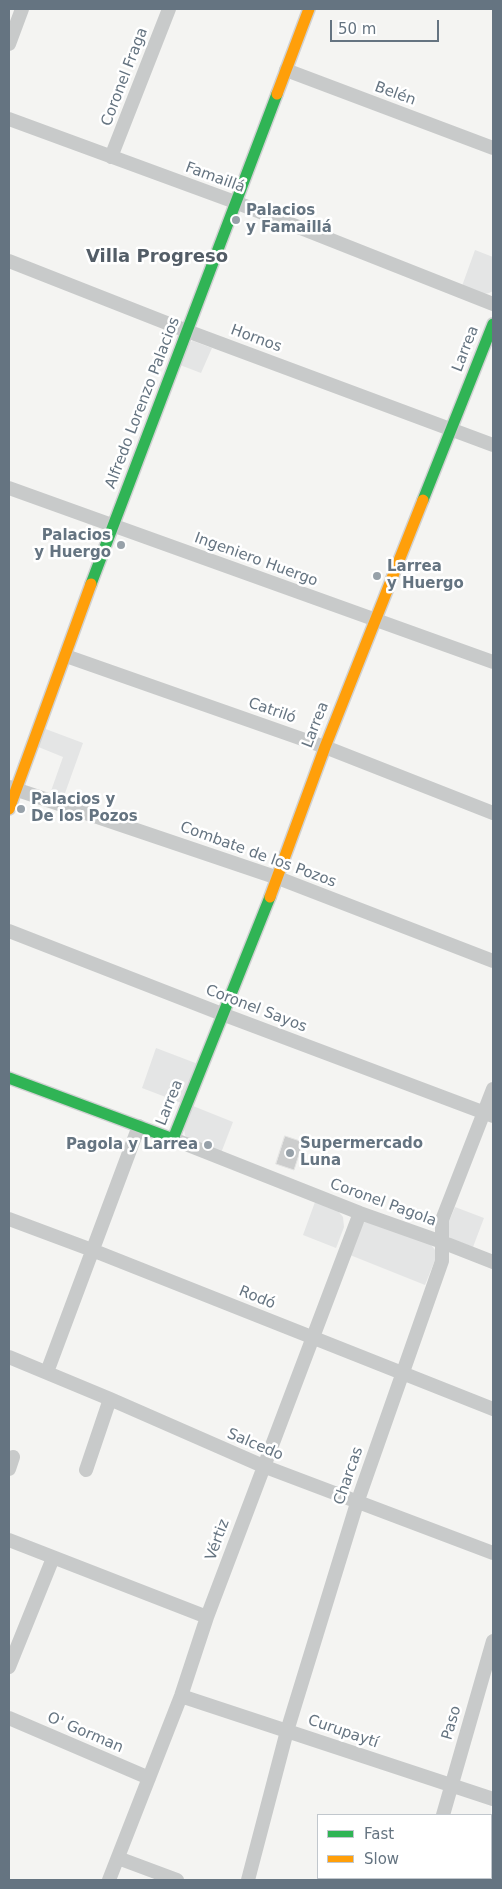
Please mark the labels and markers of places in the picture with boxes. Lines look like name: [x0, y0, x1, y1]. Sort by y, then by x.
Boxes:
place label: Palacios y Famaillá: [246, 202, 332, 237]
marker: Palacios y Famaillá: [230, 214, 242, 226]
place label: Palacios y Huergo: [34, 527, 111, 562]
marker: Palacios y Huergo: [115, 539, 127, 551]
place label: Larrea y Huergo: [387, 558, 464, 593]
marker: Larrea y Huergo: [371, 570, 383, 582]
place label: Palacios y De los Pozos: [31, 791, 138, 826]
marker: Palacios y De los Pozos: [15, 803, 27, 815]
place label: Supermercado Luna: [300, 1135, 423, 1170]
place label: Pagola y Larrea: [66, 1136, 198, 1154]
marker: Pagola y Larrea: [202, 1139, 214, 1151]
marker: Supermercado Luna: [284, 1147, 296, 1159]

